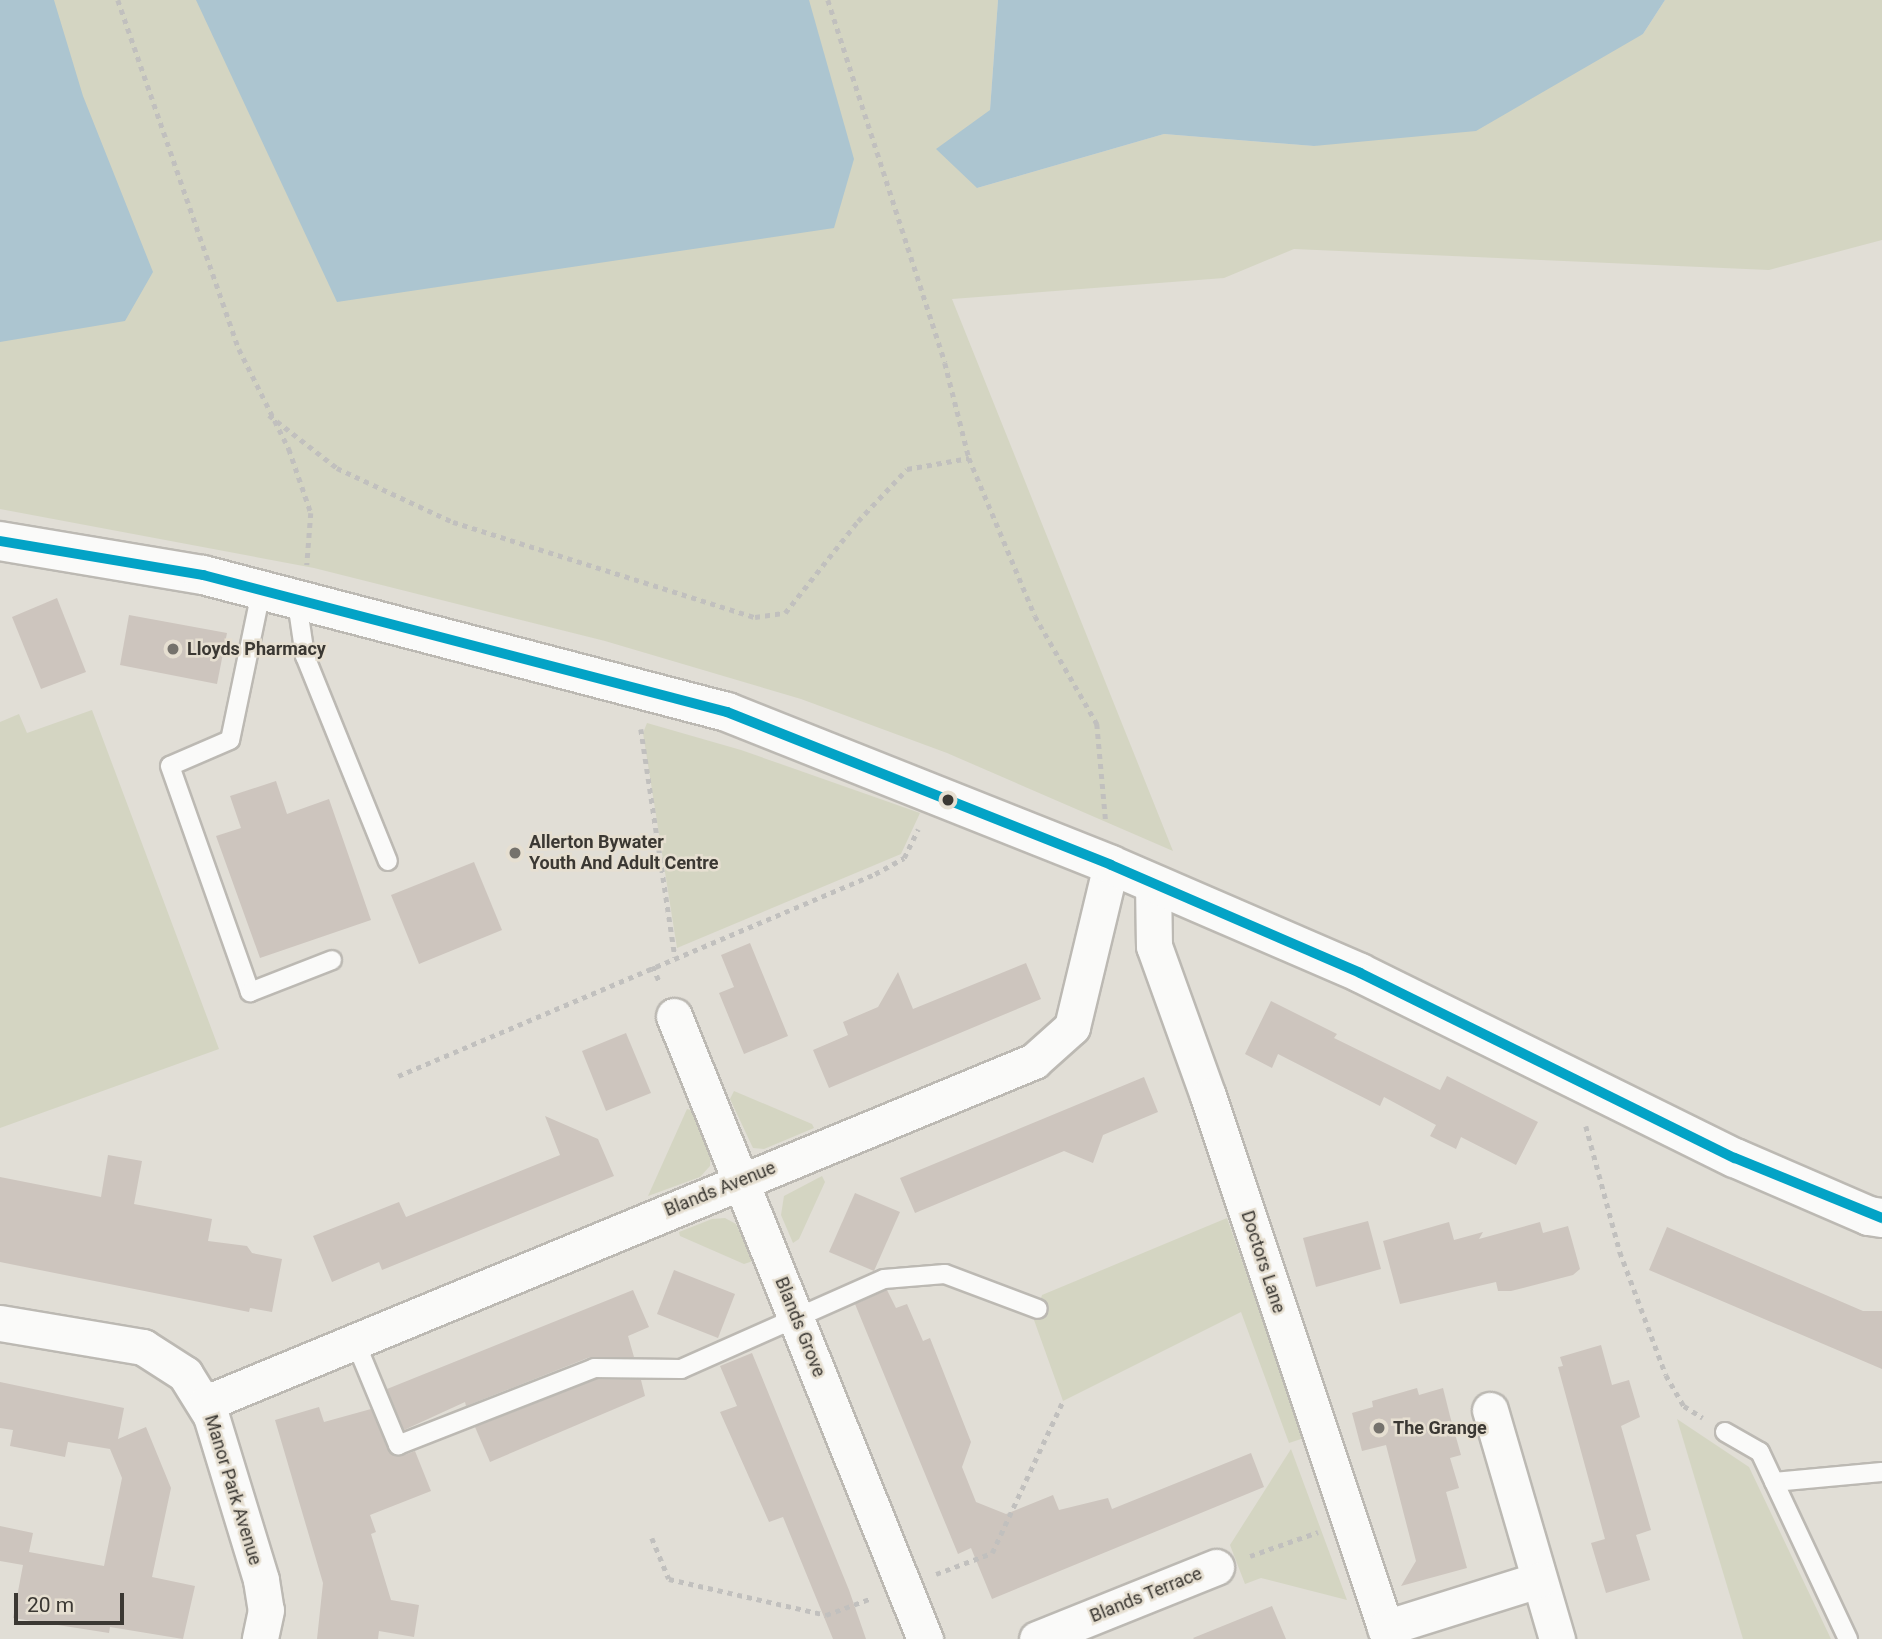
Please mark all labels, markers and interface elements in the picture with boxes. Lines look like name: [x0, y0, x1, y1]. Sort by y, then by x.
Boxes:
place label: Lloyds Pharmacy: [187, 638, 326, 660]
marker: Lloyds Pharmacy: [165, 641, 181, 657]
unlabelled marker: [941, 793, 955, 807]
place label: Allerton Bywater Youth And Adult Centre: [529, 832, 718, 874]
marker: Allerton Bywater Youth And Adult Centre: [507, 845, 523, 861]
street label: Blands Avenue: [661, 1157, 779, 1221]
street label: Doctors Lane: [1236, 1208, 1290, 1316]
street label: Blands Grove: [770, 1274, 830, 1380]
street label: Manor Park Avenue: [200, 1412, 266, 1568]
place label: The Grange: [1393, 1417, 1487, 1439]
marker: The Grange: [1371, 1420, 1387, 1436]
street label: Blands Terrace: [1087, 1563, 1205, 1627]
scale bar: [18, 1580, 128, 1624]
text: 20 m: [27, 1593, 74, 1617]

